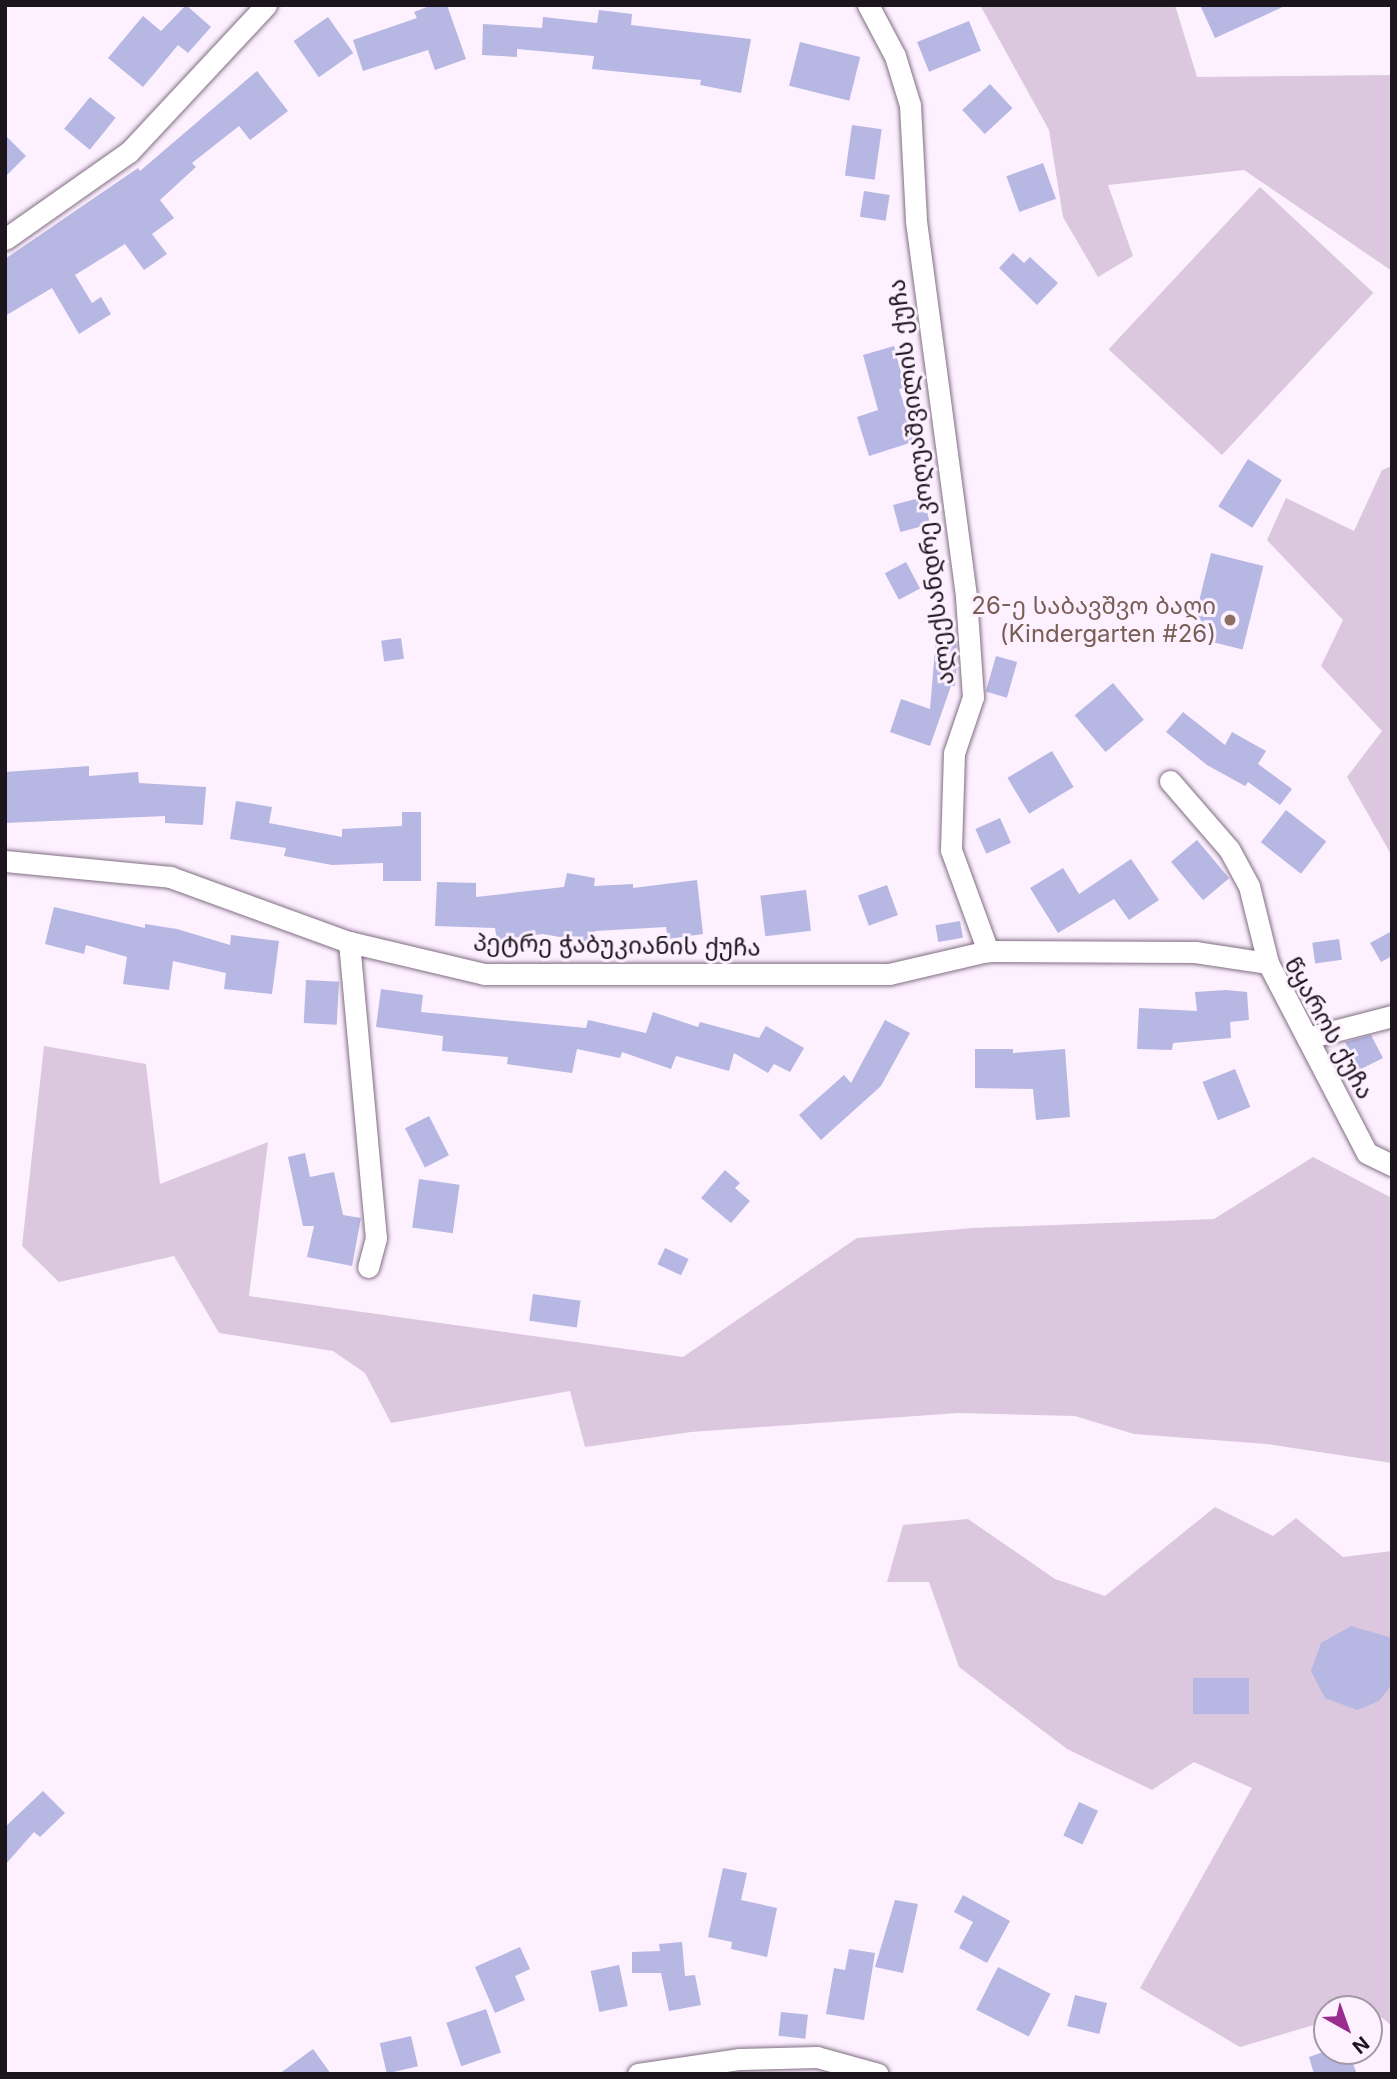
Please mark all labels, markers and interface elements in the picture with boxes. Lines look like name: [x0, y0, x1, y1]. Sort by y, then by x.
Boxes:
street label: ალექსანდრე კოღუაშვილის ქუჩა: [882, 277, 960, 687]
place label: 26-ე საბავშვო ბაღი (Kindergarten #26): [971, 592, 1216, 648]
marker: 26-ე საბავშვო ბაღი (Kindergarten #26): [1222, 612, 1238, 628]
street label: პეტრე ჭაბუკიანის ქუჩა: [473, 928, 761, 962]
street label: წყაროს ქუჩა: [1278, 952, 1380, 1104]
north arrow: [1313, 1995, 1383, 2065]
text: N: [1348, 2031, 1373, 2058]

